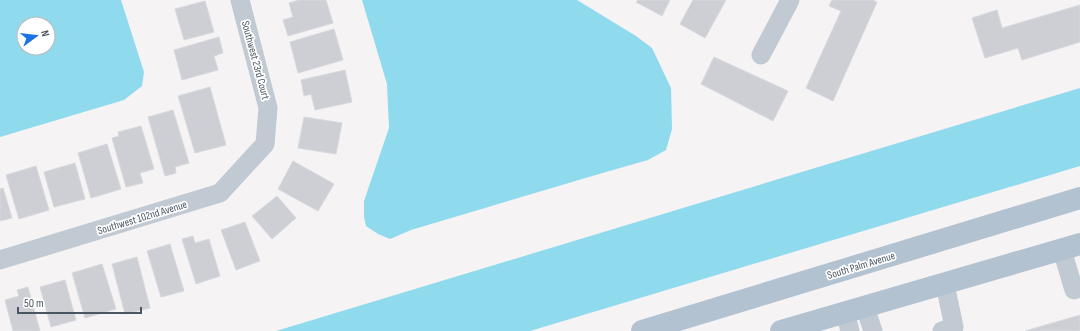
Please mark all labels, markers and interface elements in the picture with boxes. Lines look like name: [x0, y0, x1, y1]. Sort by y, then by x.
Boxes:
north arrow: [16, 16, 56, 56]
street label: Southwest 23rd Court: [239, 19, 272, 102]
text: N: [38, 29, 52, 38]
street label: Southwest 102nd Avenue: [96, 198, 188, 237]
street label: South Palm Avenue: [826, 249, 897, 282]
scale bar: [18, 289, 141, 315]
text: 50 m: [24, 296, 44, 311]

